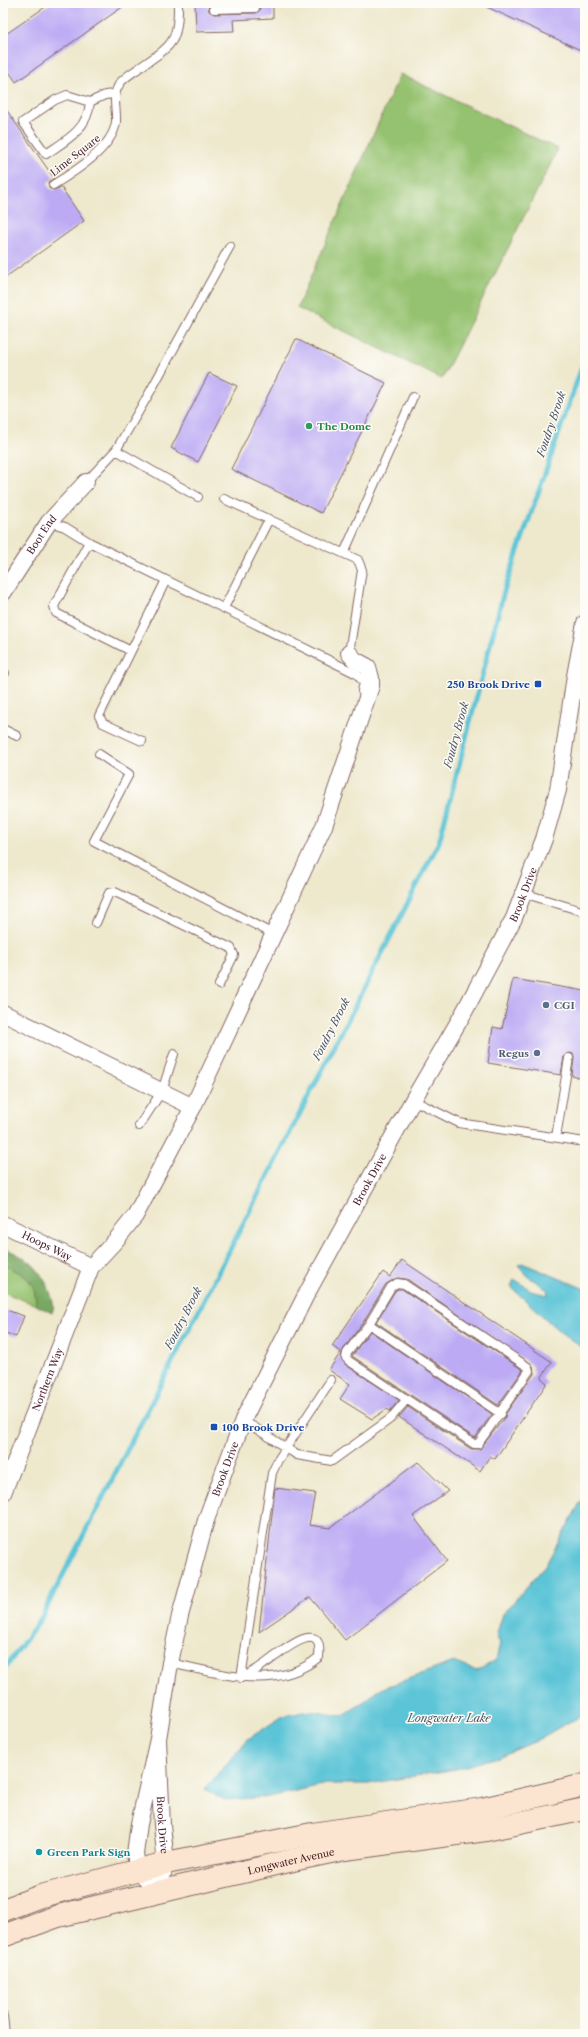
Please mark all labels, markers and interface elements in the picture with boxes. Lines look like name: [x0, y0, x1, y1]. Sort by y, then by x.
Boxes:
street label: Lime Square: [48, 131, 103, 179]
water label: Foudry Brook: [533, 389, 569, 460]
place label: The Dome: [317, 420, 371, 433]
marker: The Dome: [304, 421, 314, 431]
street label: Boot End: [24, 512, 59, 557]
place label: 250 Brook Drive: [447, 678, 530, 691]
marker: 250 Brook Drive: [533, 679, 543, 689]
water label: Foudry Brook: [440, 700, 472, 771]
street label: Brook Drive: [507, 865, 540, 924]
water label: Foudry Brook: [309, 995, 353, 1064]
place label: CGI: [554, 999, 575, 1012]
marker: CGI: [541, 1000, 551, 1010]
place label: Regus: [498, 1047, 529, 1060]
marker: Regus: [532, 1048, 542, 1058]
street label: Brook Drive: [350, 1151, 390, 1208]
street label: Hoops Way: [20, 1228, 74, 1264]
water label: Foudry Brook: [161, 1284, 205, 1353]
street label: Northern Way: [29, 1345, 66, 1413]
place label: 100 Brook Drive: [222, 1421, 304, 1434]
marker: 100 Brook Drive: [209, 1422, 219, 1432]
street label: Brook Drive: [209, 1439, 242, 1498]
water label: Longwater Lake: [406, 1711, 491, 1725]
street label: Brook Drive: [154, 1796, 171, 1855]
street label: Longwater Avenue: [246, 1845, 336, 1878]
place label: Green Park Sign: [47, 1846, 131, 1859]
marker: Green Park Sign: [34, 1847, 44, 1857]

